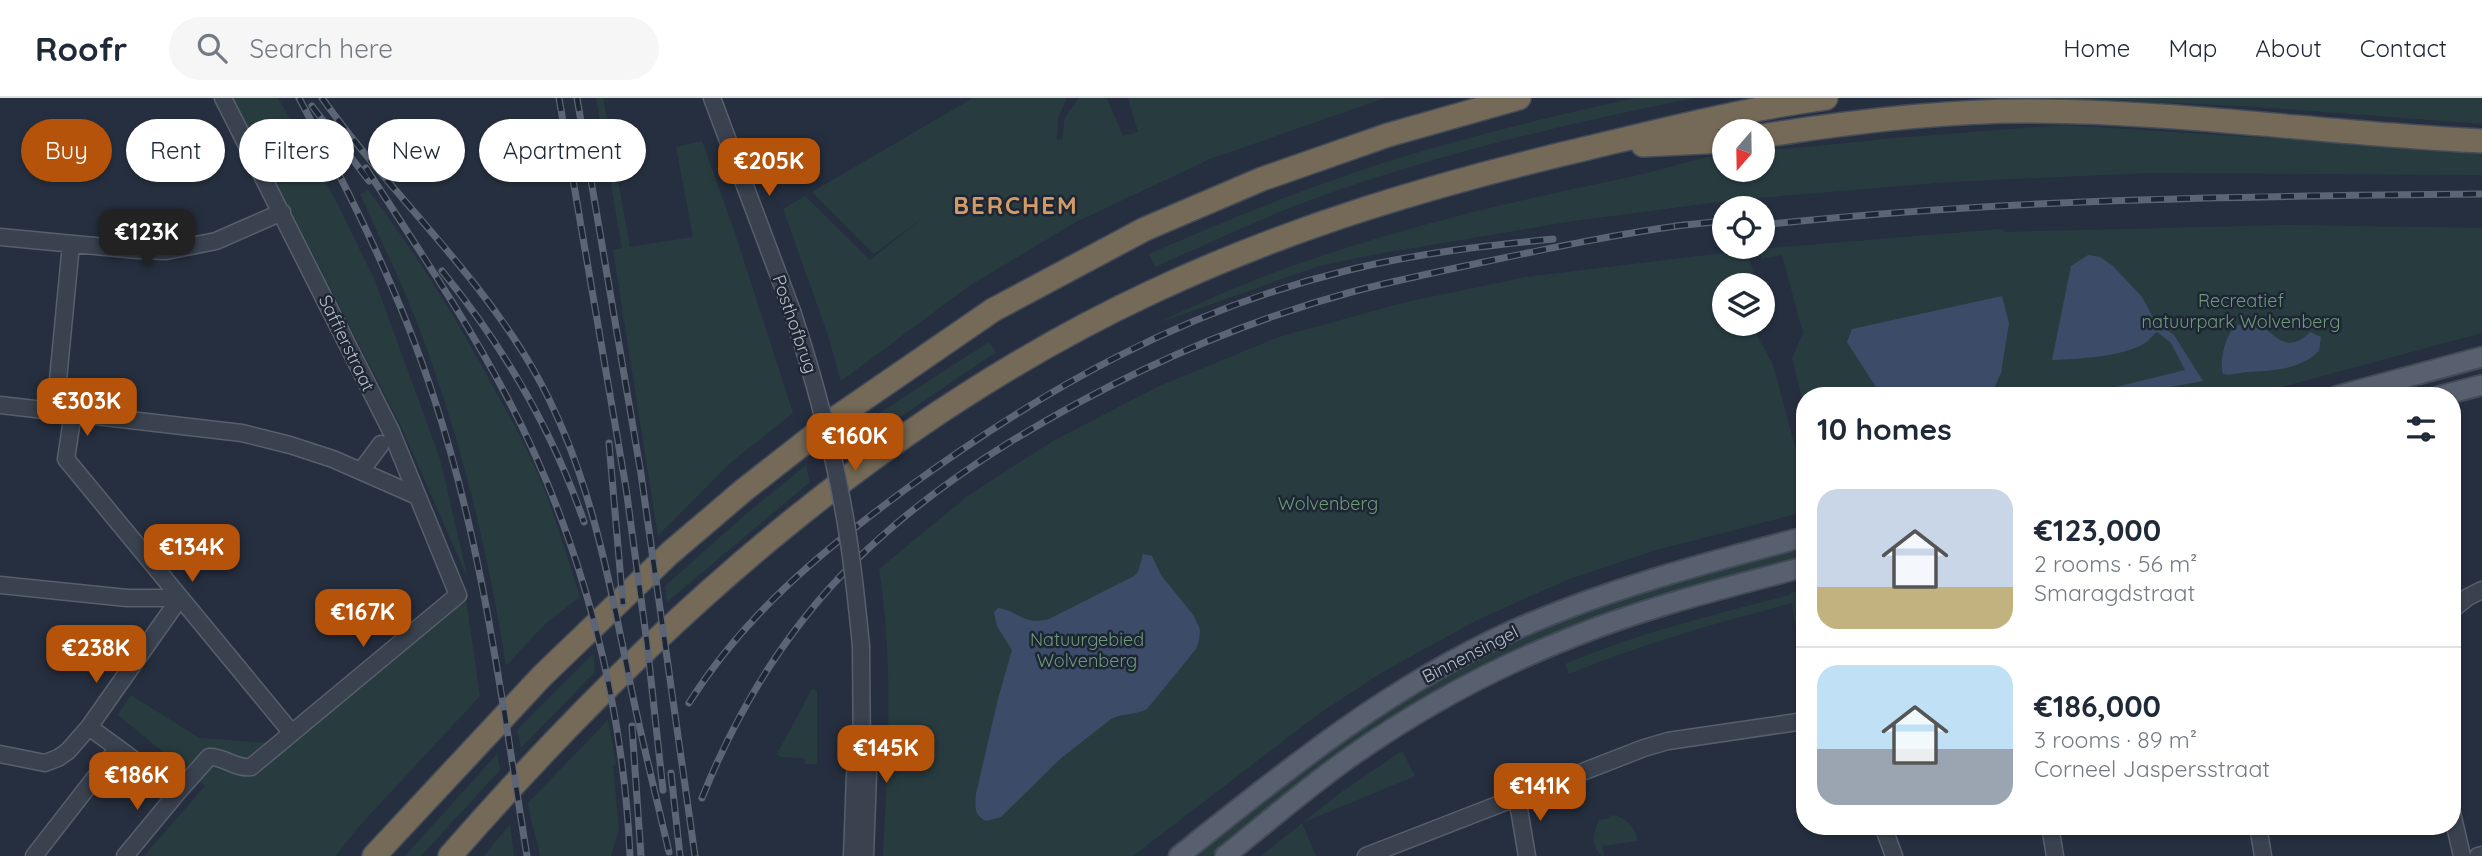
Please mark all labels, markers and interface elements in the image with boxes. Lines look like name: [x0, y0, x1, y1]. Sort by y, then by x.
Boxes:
search box: [169, 17, 659, 80]
text: Roofr: [35, 28, 127, 69]
icon: search: [193, 29, 231, 67]
text: Search here: [249, 32, 393, 65]
text: Home: [2063, 33, 2130, 63]
text: Map: [2168, 33, 2217, 63]
text: About: [2255, 33, 2322, 63]
text: Contact: [2360, 33, 2447, 63]
chip: Buy: [21, 119, 112, 182]
chip: Rent: [126, 119, 225, 182]
chip: Filters: [239, 119, 354, 182]
chip: New: [368, 119, 465, 182]
chip: Apartment: [479, 119, 646, 182]
north arrow: [1712, 119, 1774, 182]
map controls: [1712, 119, 1775, 336]
pin: €205K: [720, 139, 818, 198]
text: €205K: [734, 146, 804, 175]
district label: BERCHEM: [953, 190, 1079, 220]
button: locate: [1712, 196, 1775, 259]
pin: €123K: [98, 209, 196, 269]
text: €123K: [115, 217, 179, 246]
street label: Posthofbrug: [767, 272, 823, 376]
button: layers: [1712, 273, 1775, 336]
park label: Recreatief natuurpark Wolvenberg: [2142, 289, 2340, 333]
street label: Saffierstraat: [314, 291, 380, 395]
pin: €303K: [38, 378, 136, 438]
text: €303K: [53, 386, 121, 415]
text: 10 homes: [1817, 410, 1952, 448]
icon: filters: [2402, 410, 2440, 448]
pin: €160K: [806, 414, 904, 473]
text: €160K: [822, 421, 888, 450]
park label: Wolvenberg: [1278, 492, 1378, 515]
text: €123,000: [2034, 511, 2161, 549]
icon: home: [1873, 517, 1957, 601]
pin: €134K: [143, 524, 241, 584]
text: €134K: [160, 532, 224, 561]
text: 2 rooms · 56 m²: [2034, 549, 2197, 578]
text: Smaragdstraat: [2034, 578, 2195, 607]
pin: €167K: [314, 589, 412, 649]
text: €167K: [331, 597, 395, 626]
street label: Binnensingel: [1418, 620, 1522, 688]
pin: €238K: [47, 626, 145, 685]
park label: Natuurgebied Wolvenberg: [1030, 628, 1144, 672]
text: €238K: [62, 633, 130, 662]
text: €186,000: [2034, 687, 2161, 725]
icon: home: [1873, 693, 1957, 777]
text: 3 rooms · 89 m²: [2034, 725, 2197, 754]
pin: €145K: [837, 726, 935, 785]
text: €145K: [853, 733, 919, 762]
pin: €186K: [88, 752, 186, 812]
text: Corneel Jaspersstraat: [2034, 754, 2270, 783]
text: €186K: [105, 760, 169, 789]
pin: €141K: [1491, 764, 1589, 823]
text: €141K: [1510, 771, 1570, 800]

